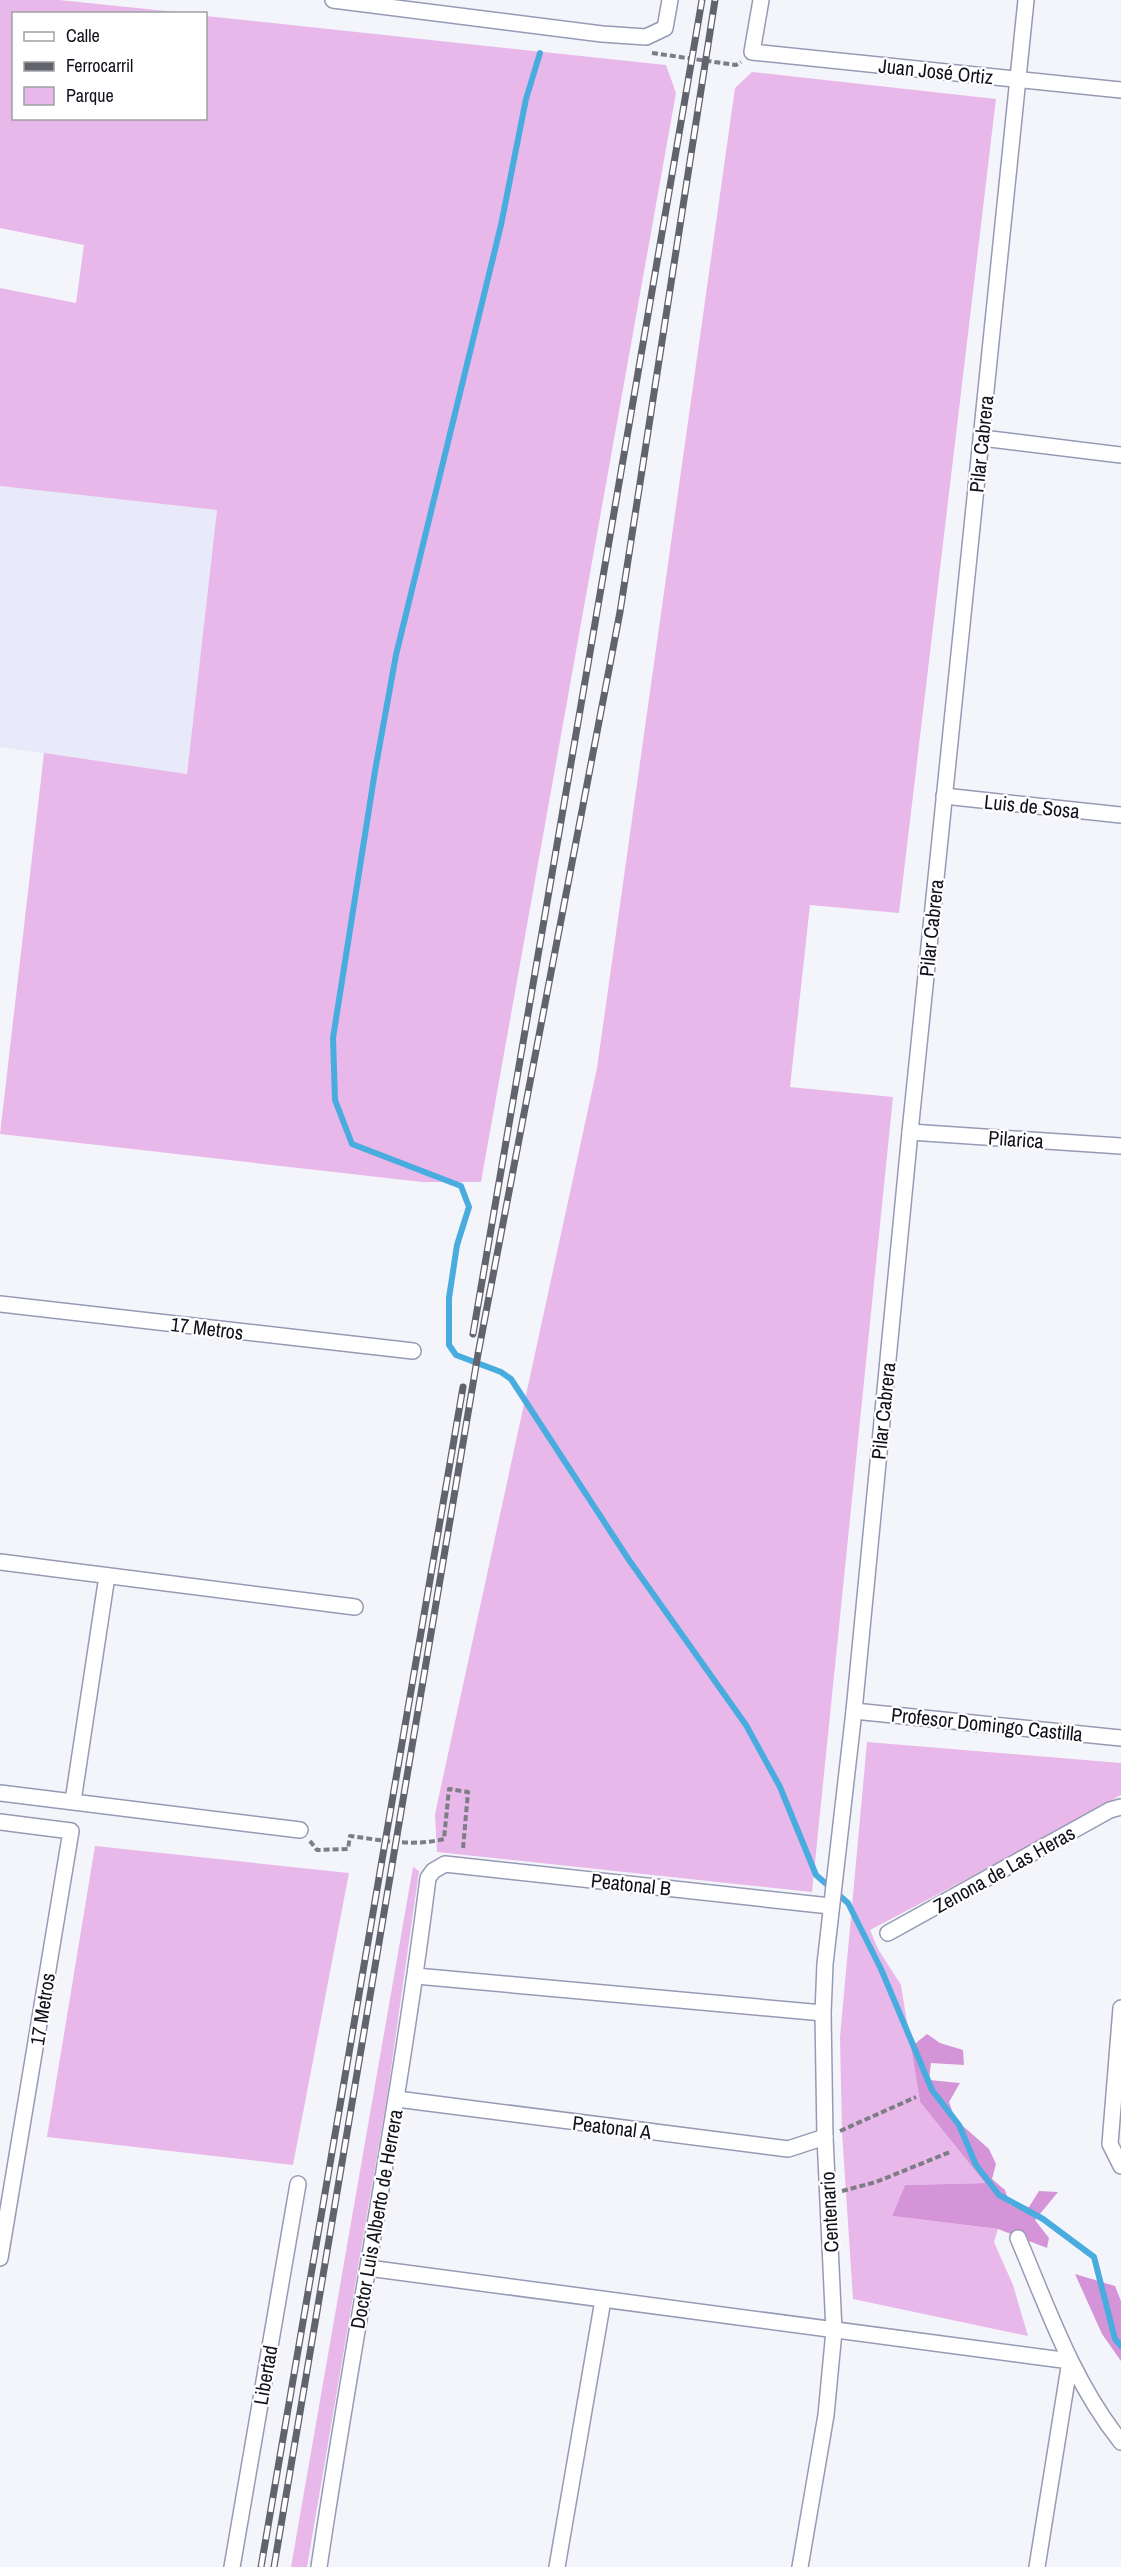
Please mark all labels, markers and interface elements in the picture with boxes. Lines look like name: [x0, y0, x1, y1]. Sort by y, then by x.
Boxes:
legend: [12, 12, 207, 120]
text: Calle: [66, 23, 100, 48]
street label: Juan José Ortiz: [877, 52, 995, 90]
text: Ferrocarril: [66, 53, 133, 78]
text: Parque: [66, 83, 114, 108]
street label: Pilar Cabrera: [962, 394, 1000, 494]
street label: Luis de Sosa: [983, 788, 1081, 824]
street label: Pilar Cabrera: [912, 878, 950, 978]
street label: Pilarica: [987, 1124, 1045, 1154]
street label: 17 Metros: [169, 1310, 245, 1346]
street label: Pilar Cabrera: [864, 1361, 902, 1461]
street label: Profesor Domingo Castilla: [890, 1701, 1084, 1747]
street label: Zenona de Las Heras: [928, 1819, 1080, 1919]
street label: Peatonal B: [590, 1866, 672, 1902]
street label: 17 Metros: [23, 1971, 61, 2047]
street label: Doctor Luis Alberto de Herrera: [343, 2107, 409, 2331]
street label: Peatonal A: [571, 2109, 653, 2145]
street label: Centenario: [813, 2171, 845, 2253]
street label: Libertad: [246, 2343, 284, 2407]

